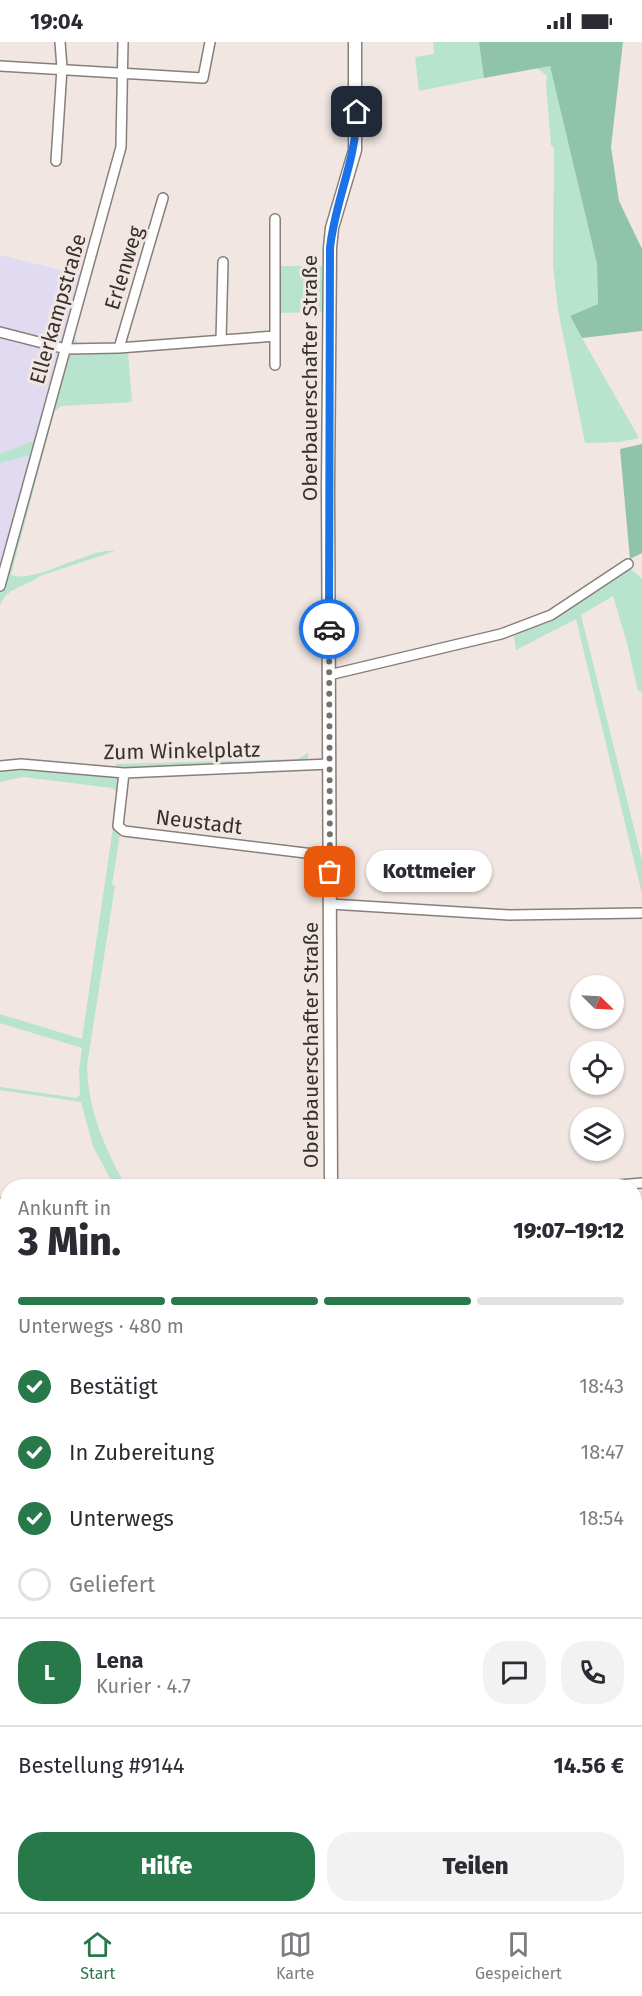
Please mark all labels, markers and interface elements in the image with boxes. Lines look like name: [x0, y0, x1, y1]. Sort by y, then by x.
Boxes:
text: 19:04: [30, 8, 83, 35]
pin: [331, 86, 382, 137]
icon: home: [340, 95, 373, 128]
street label: Erlenweg: [99, 223, 149, 313]
street label: Ellerkampstraße: [24, 231, 92, 387]
street label: Oberbauerschafter Straße: [297, 255, 323, 501]
courier: [299, 599, 359, 659]
icon: car: [313, 613, 346, 646]
street label: Zum Winkelplatz: [103, 737, 261, 765]
street label: Neustadt: [154, 804, 244, 840]
pin: [304, 846, 355, 897]
callout: Kottmeier: [366, 851, 492, 893]
icon: bag: [313, 855, 346, 888]
text: Kottmeier: [383, 859, 475, 883]
street label: Oberbauerschafter Straße: [298, 922, 324, 1168]
north arrow: [570, 975, 624, 1029]
map controls: [570, 975, 624, 1161]
button: locate: [570, 1041, 624, 1095]
button: layers: [570, 1107, 624, 1161]
text: Ankunft in: [18, 1196, 111, 1220]
text: 19:07–19:12: [513, 1217, 624, 1244]
text: 3 Min.: [18, 1219, 121, 1265]
text: Unterwegs · 480 m: [18, 1314, 184, 1338]
icon: check: [18, 1370, 51, 1403]
text: Bestätigt: [69, 1373, 158, 1400]
text: 18:43: [579, 1374, 624, 1398]
icon: check: [18, 1436, 51, 1469]
text: In Zubereitung: [69, 1439, 214, 1466]
text: 18:47: [581, 1440, 624, 1464]
icon: check: [18, 1502, 51, 1535]
text: Unterwegs: [69, 1505, 174, 1532]
text: 18:54: [579, 1506, 624, 1530]
text: Geliefert: [69, 1571, 155, 1598]
button: chat: [483, 1641, 546, 1704]
button: phone: [561, 1641, 624, 1704]
text: Lena: [96, 1647, 144, 1674]
text: L: [44, 1659, 55, 1686]
text: Kurier · 4.7: [96, 1674, 191, 1698]
text: Bestellung #9144: [18, 1752, 185, 1779]
text: 14.56 €: [553, 1752, 624, 1779]
button: Hilfe: [18, 1832, 315, 1901]
button: Teilen: [327, 1832, 624, 1901]
tab: Start: [80, 1928, 115, 1983]
tab: Karte: [276, 1928, 314, 1983]
tab: Gespeichert: [475, 1928, 562, 1983]

